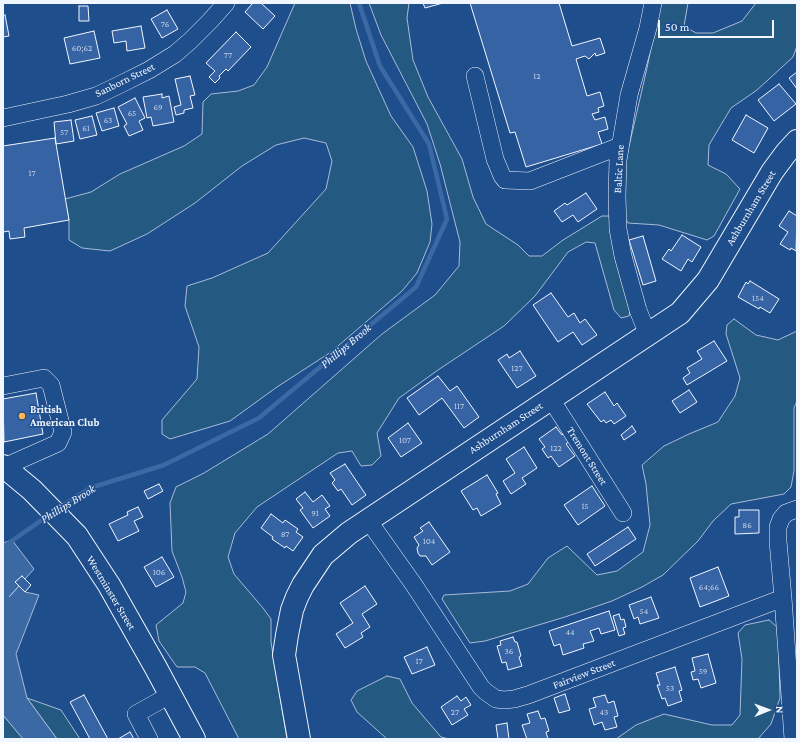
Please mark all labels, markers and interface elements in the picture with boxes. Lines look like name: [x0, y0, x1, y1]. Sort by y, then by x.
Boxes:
scale bar: [660, 12, 776, 38]
house number: 76: [161, 19, 169, 29]
text: 50 m: [665, 20, 689, 34]
house number: 60;62: [72, 43, 92, 53]
house number: 77: [224, 50, 232, 60]
street label: Sanborn Street: [93, 60, 157, 100]
house number: 12: [533, 71, 541, 81]
house number: 69: [154, 102, 162, 112]
house number: 65: [128, 108, 136, 118]
house number: 63: [104, 115, 112, 125]
house number: 61: [82, 123, 90, 133]
house number: 57: [60, 127, 68, 137]
street label: Baltic Lane: [611, 144, 627, 194]
house number: 17: [28, 168, 36, 178]
street label: Ashburnham Street: [723, 168, 779, 248]
house number: 154: [752, 293, 764, 303]
water label: Phillips Brook: [318, 321, 374, 371]
house number: 127: [511, 363, 523, 373]
street label: Ashburnham Street: [467, 399, 545, 457]
house number: 117: [454, 401, 464, 411]
place label: British American Club: [30, 403, 99, 429]
marker: British American Club: [17, 411, 27, 421]
street label: Tremont Street: [564, 424, 610, 488]
house number: 107: [399, 435, 411, 445]
house number: 122: [550, 443, 562, 453]
water label: Phillips Brook: [38, 482, 98, 526]
house number: 15: [581, 501, 589, 511]
house number: 91: [311, 508, 319, 518]
house number: 86: [742, 520, 752, 530]
house number: 87: [281, 529, 289, 539]
house number: 104: [423, 536, 435, 546]
street label: Westminster Street: [84, 553, 138, 633]
house number: 106: [153, 567, 165, 577]
house number: 64;66: [699, 582, 719, 592]
house number: 54: [640, 606, 648, 616]
house number: 44: [565, 627, 575, 637]
house number: 36: [505, 646, 513, 656]
house number: 17: [415, 656, 423, 666]
street label: Fairview Street: [551, 656, 617, 692]
house number: 59: [699, 666, 707, 676]
house number: 53: [666, 683, 674, 693]
north arrow: [748, 690, 788, 730]
text: N: [774, 706, 786, 714]
house number: 27: [451, 707, 459, 717]
house number: 43: [600, 707, 608, 717]

